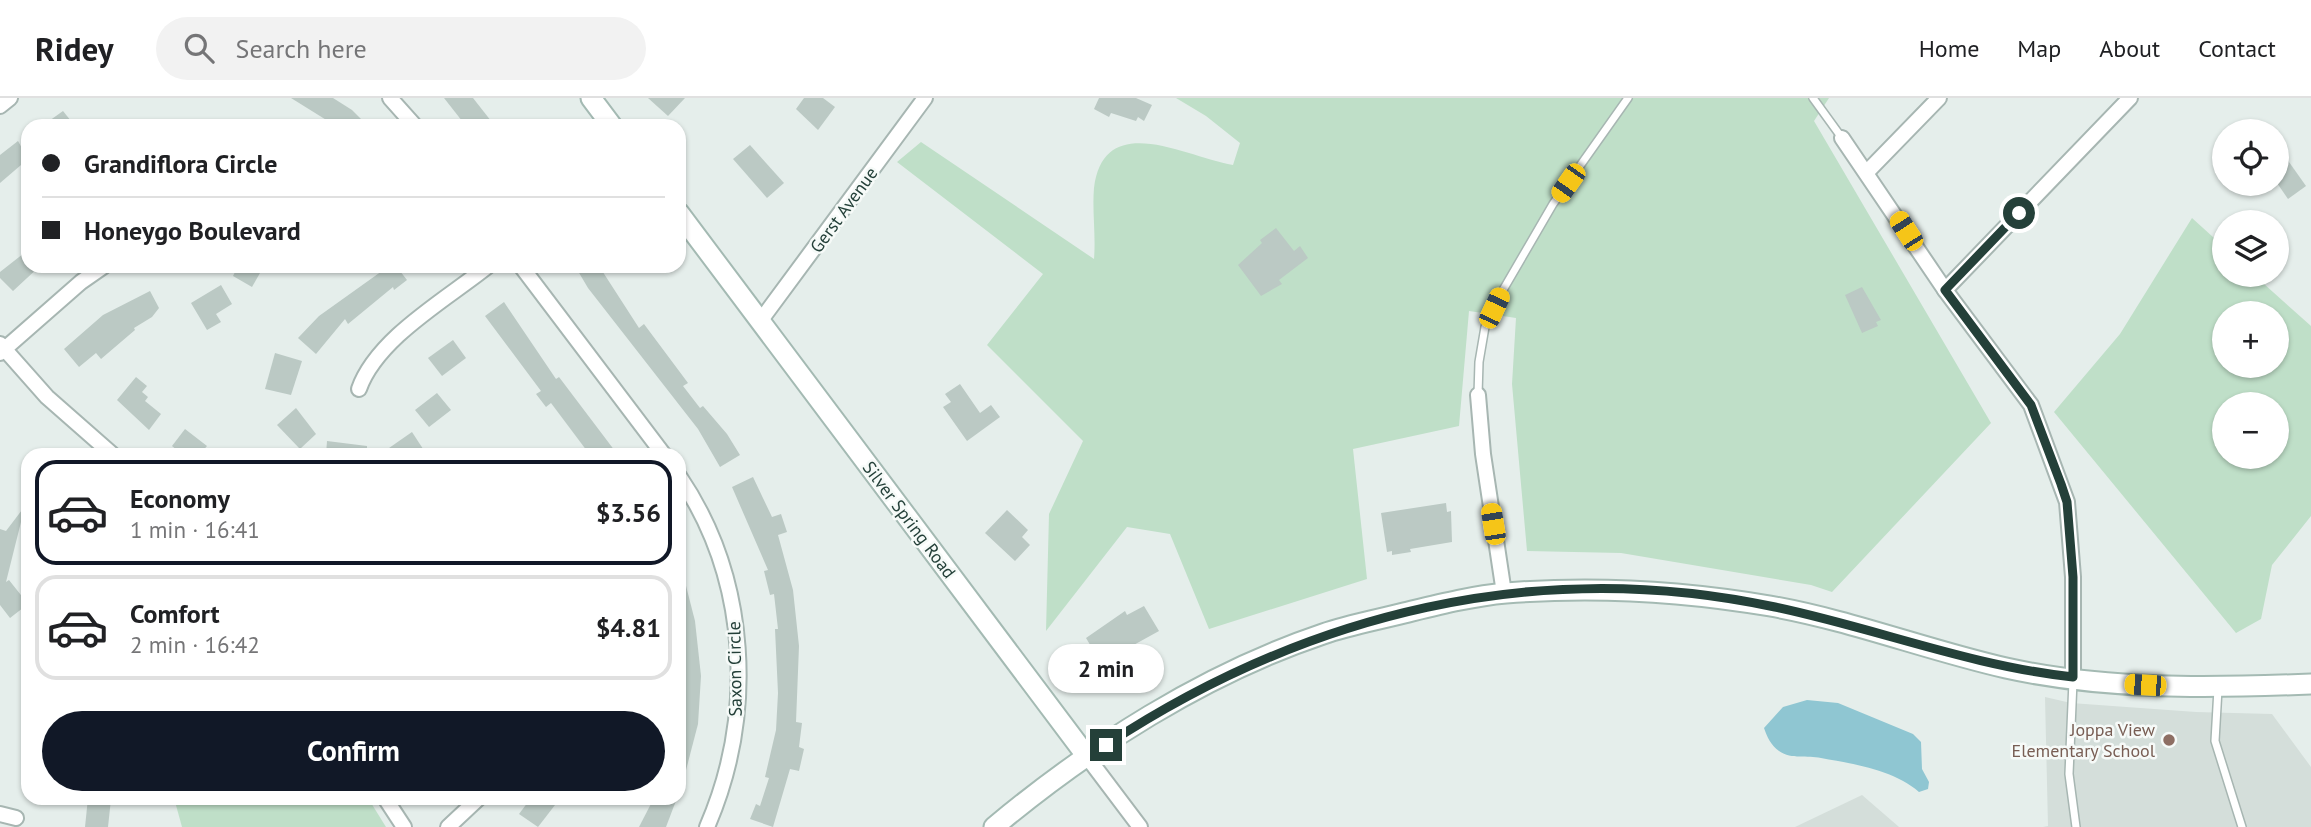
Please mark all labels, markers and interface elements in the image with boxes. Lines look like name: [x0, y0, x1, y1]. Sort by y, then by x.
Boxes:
search box: [156, 17, 646, 80]
text: Ridey: [35, 27, 114, 70]
icon: search: [180, 29, 218, 67]
text: Search here: [236, 32, 367, 65]
text: Home: [1919, 33, 1979, 64]
text: Map: [2017, 33, 2061, 64]
text: About: [2099, 33, 2160, 64]
text: Contact: [2198, 33, 2276, 64]
map controls: [2212, 119, 2289, 469]
button: locate: [2212, 119, 2289, 196]
text: Grandiflora Circle: [84, 147, 277, 180]
car: [1548, 160, 1589, 206]
street label: Gerst Avenue: [805, 162, 882, 257]
route start: [2003, 197, 2035, 229]
car: [1886, 208, 1927, 254]
button: layers: [2212, 210, 2289, 287]
text: Honeygo Boulevard: [84, 214, 301, 247]
car: [1476, 285, 1513, 331]
button: +: [2212, 301, 2289, 378]
button: −: [2212, 392, 2289, 469]
street label: Silver Spring Road: [858, 457, 961, 583]
icon: car: [46, 481, 109, 544]
text: Economy: [130, 482, 230, 515]
text: $3.56: [596, 496, 661, 529]
car: [1480, 502, 1507, 546]
text: 1 min · 16:41: [130, 515, 260, 544]
icon: car: [46, 596, 109, 659]
text: Comfort: [130, 597, 220, 630]
text: $4.81: [596, 611, 661, 644]
street label: Saxon Circle: [722, 621, 747, 717]
text: 2 min · 16:42: [130, 630, 260, 659]
callout: 2 min: [1048, 644, 1164, 692]
text: 2 min: [1078, 654, 1134, 683]
car: [2124, 673, 2167, 697]
button: Confirm: [42, 711, 665, 791]
place label: Joppa View Elementary School: [2012, 718, 2156, 762]
route end: [1090, 729, 1122, 761]
marker: Joppa View Elementary School: [2161, 732, 2177, 748]

